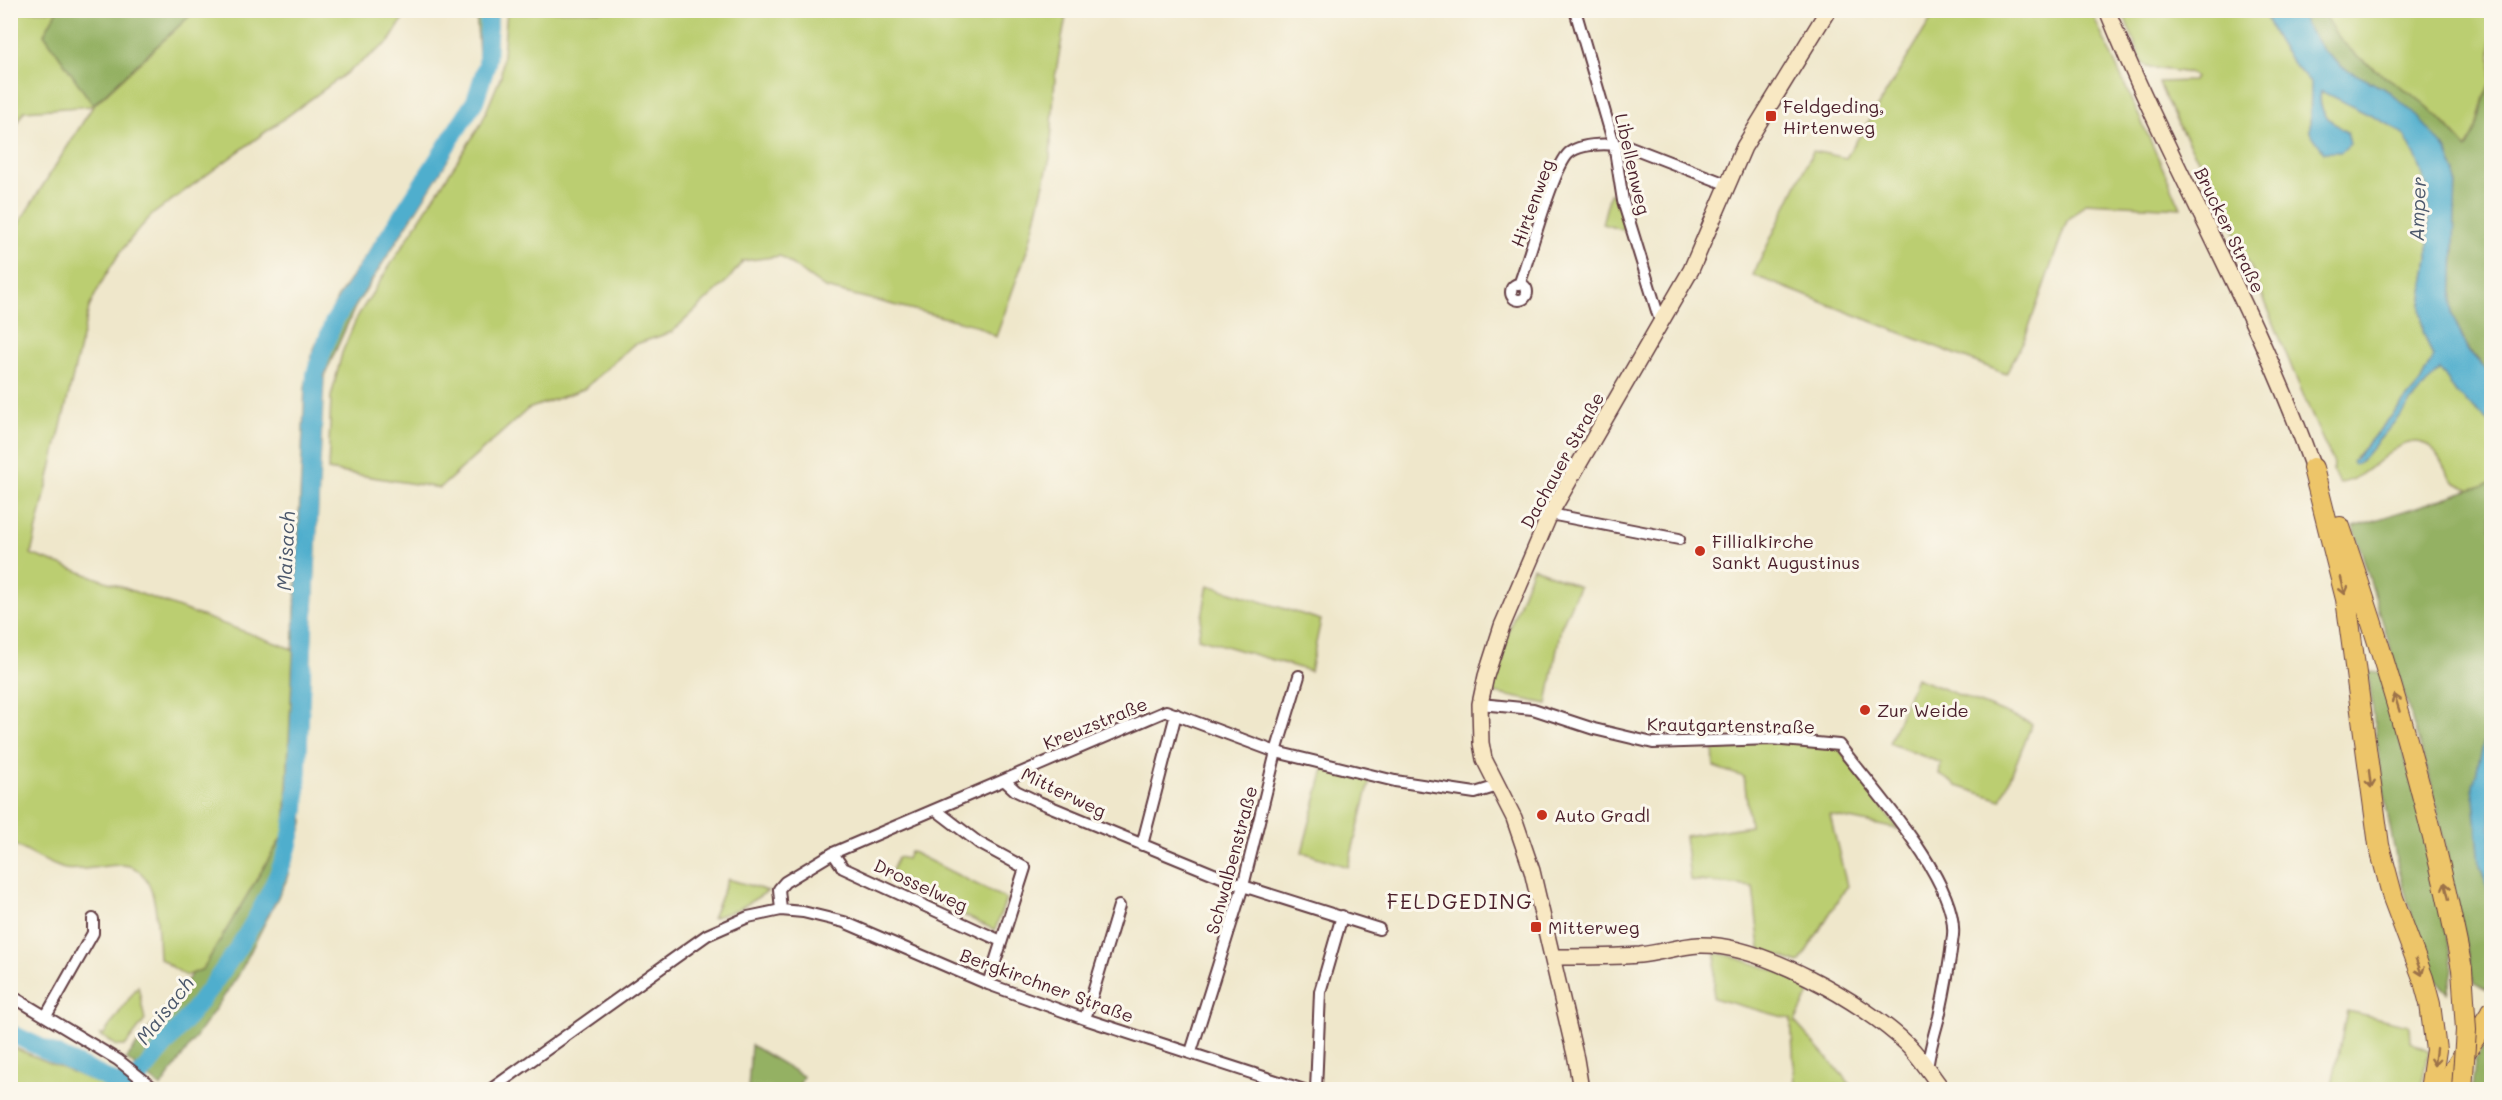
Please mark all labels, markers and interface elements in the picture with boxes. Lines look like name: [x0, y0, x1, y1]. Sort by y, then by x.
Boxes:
place label: Feldgeding, Hirtenweg: [1783, 94, 1884, 139]
marker: Feldgeding, Hirtenweg: [1764, 109, 1778, 123]
street label: Libellenweg: [1610, 111, 1656, 217]
street label: Hirtenweg: [1505, 156, 1559, 250]
street label: Brucker Straße: [2189, 163, 2271, 297]
water label: Amper: [2403, 176, 2431, 242]
street label: Dachauer Straße: [1515, 388, 1609, 532]
water label: Maisach: [270, 510, 300, 592]
place label: Fillialkirche Sankt Augustinus: [1712, 529, 1860, 574]
marker: Fillialkirche Sankt Augustinus: [1693, 544, 1707, 558]
one-way arrow: [2338, 576, 2349, 595]
street label: Kreuzstraße: [1039, 691, 1151, 755]
one-way arrow: [2391, 694, 2402, 713]
place label: Zur Weide: [1877, 698, 1969, 722]
marker: Zur Weide: [1858, 703, 1872, 717]
street label: Krautgartenstraße: [1647, 712, 1815, 738]
street label: Mitterweg: [1018, 761, 1110, 823]
one-way arrow: [2364, 769, 2375, 788]
street label: Schwalbenstraße: [1200, 783, 1262, 937]
place label: Auto Gradl: [1554, 803, 1650, 827]
marker: Auto Gradl: [1535, 808, 1549, 822]
street label: Drosselweg: [870, 853, 972, 917]
one-way arrow: [2440, 882, 2452, 901]
district label: FELDGEDING: [1387, 887, 1533, 914]
place label: Mitterweg: [1548, 915, 1639, 939]
marker: Mitterweg: [1529, 920, 1543, 934]
street label: Bergkirchner Straße: [957, 942, 1137, 1028]
one-way arrow: [2414, 957, 2425, 976]
water label: Maisach: [129, 971, 199, 1049]
one-way arrow: [2429, 1047, 2440, 1067]

